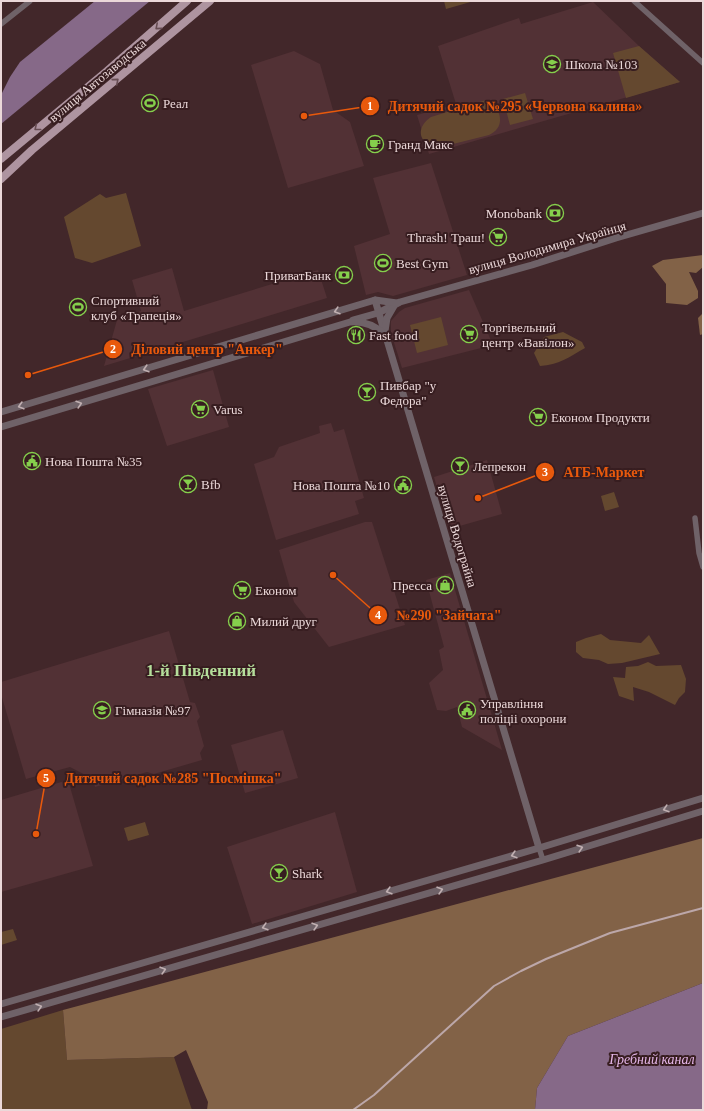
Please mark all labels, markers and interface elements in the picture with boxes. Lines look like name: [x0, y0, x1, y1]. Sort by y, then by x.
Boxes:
one-way arrow: [155, 22, 163, 29]
street label: вулиця Автозаводська: [46, 35, 149, 125]
school or university icon: Школа №103: [542, 54, 562, 74]
place label: Школа №103: [565, 57, 638, 72]
one-way arrow: [111, 78, 118, 85]
sports icon: Реал: [140, 93, 160, 113]
callout: Дитячий садок №295 «Червона калина»: [360, 93, 651, 119]
place label: Реал: [163, 96, 189, 111]
text: 1: [367, 99, 373, 113]
text: Дитячий садок №295 «Червона калина»: [388, 99, 642, 114]
one-way arrow: [34, 124, 42, 131]
cafe icon: Гранд Макс: [365, 134, 385, 154]
place label: Гранд Макс: [388, 137, 453, 152]
bank icon: Monobank: [545, 203, 565, 223]
place label: Monobank: [486, 206, 542, 221]
street label: вулиця Володимира Українця: [467, 218, 628, 277]
supermarket icon: Thrash! Траш!: [488, 227, 508, 247]
place label: Thrash! Траш!: [407, 230, 485, 245]
sports icon: Best Gym: [373, 253, 393, 273]
place label: Best Gym: [396, 256, 448, 271]
bank icon: ПриватБанк: [334, 265, 354, 285]
place label: ПриватБанк: [265, 268, 332, 283]
place label: Спортивний клуб «Трапеція»: [91, 293, 182, 323]
sports icon: Спортивний клуб «Трапеція»: [68, 297, 88, 317]
one-way arrow: [334, 306, 341, 315]
place label: Торгівельний центр «Вавілон»: [482, 320, 574, 350]
supermarket icon: Торгівельний центр «Вавілон»: [459, 324, 479, 344]
restaurant icon: Fast food: [346, 325, 366, 345]
place label: Fast food: [369, 328, 418, 343]
callout: Діловий центр "Анкер": [103, 336, 290, 362]
text: 2: [110, 342, 116, 356]
text: Діловий центр "Анкер": [131, 342, 283, 357]
one-way arrow: [142, 364, 149, 373]
place label: Пивбар "у Федора": [380, 378, 437, 408]
bar icon: Пивбар "у Федора": [357, 382, 377, 402]
supermarket icon: Varus: [190, 399, 210, 419]
one-way arrow: [75, 400, 82, 409]
one-way arrow: [18, 401, 25, 410]
place label: Varus: [213, 402, 243, 417]
supermarket icon: Економ Продукти: [528, 407, 548, 427]
place label: Економ Продукти: [551, 410, 650, 425]
public building icon: Нова Пошта №35: [22, 451, 42, 471]
place label: Нова Пошта №35: [45, 454, 142, 469]
bar icon: Лепрекон: [450, 456, 470, 476]
place label: Лепрекон: [473, 459, 526, 474]
callout: АТБ-Маркет: [535, 459, 652, 485]
text: 3: [542, 465, 548, 479]
text: АТБ-Маркет: [564, 465, 645, 480]
bar icon: Bfb: [178, 474, 198, 494]
public building icon: Нова Пошта №10: [393, 475, 413, 495]
place label: Bfb: [201, 477, 221, 492]
place label: Нова Пошта №10: [293, 478, 390, 493]
street label: вулиця Водограйна: [435, 483, 480, 589]
shop icon: Пресса: [435, 575, 455, 595]
place label: Пресса: [393, 578, 432, 593]
supermarket icon: Економ: [232, 580, 252, 600]
place label: Економ: [255, 583, 297, 598]
callout: №290 "Зайчата": [368, 602, 509, 628]
text: 4: [375, 608, 381, 622]
text: №290 "Зайчата": [396, 608, 502, 623]
shop icon: Милий друг: [227, 611, 247, 631]
place label: Милий друг: [250, 614, 317, 629]
district label: 1-й Південний: [146, 661, 256, 680]
place label: Управлiння полiцii охорони: [480, 696, 566, 726]
school or university icon: Гімназія №97: [92, 700, 112, 720]
public building icon: Управлiння полiцii охорони: [457, 700, 477, 720]
place label: Гімназія №97: [115, 703, 191, 718]
callout: Дитячий садок №285 "Посмішка": [36, 765, 289, 791]
text: 5: [43, 771, 49, 785]
text: Дитячий садок №285 "Посмішка": [65, 771, 281, 786]
one-way arrow: [662, 804, 669, 813]
one-way arrow: [576, 845, 583, 853]
one-way arrow: [511, 850, 518, 859]
bar icon: Shark: [269, 863, 289, 883]
place label: Shark: [292, 866, 323, 881]
one-way arrow: [386, 886, 393, 895]
one-way arrow: [436, 886, 443, 895]
one-way arrow: [261, 922, 268, 931]
one-way arrow: [311, 922, 318, 931]
one-way arrow: [160, 966, 167, 975]
one-way arrow: [35, 1003, 42, 1012]
water label: Гребний канал: [608, 1052, 695, 1067]

